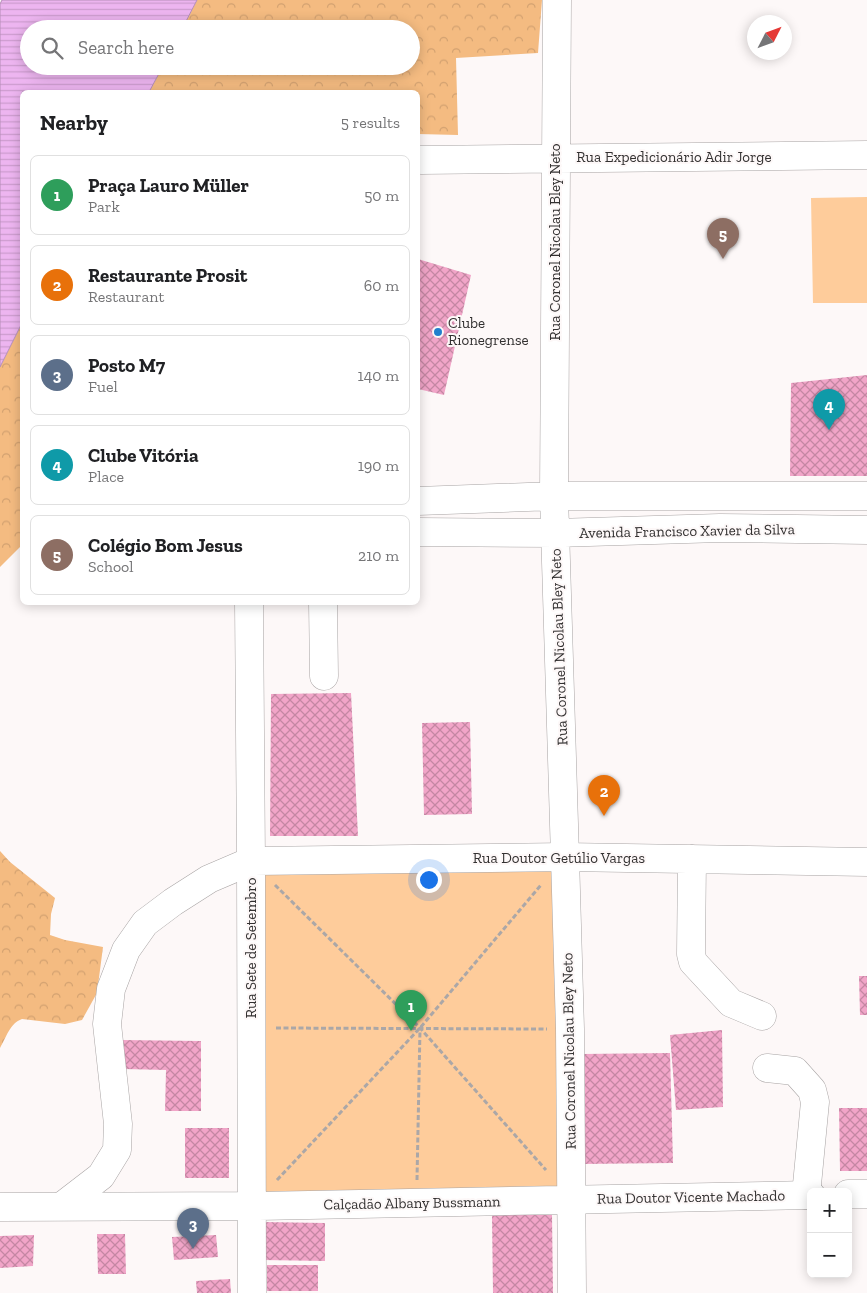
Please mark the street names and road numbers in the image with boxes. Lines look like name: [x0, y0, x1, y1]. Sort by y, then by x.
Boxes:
street label: Rua Coronel Nicolau Bley Neto: [546, 143, 564, 340]
street label: Rua Expedicionário Adir Jorge: [576, 148, 772, 166]
street label: Avenida Francisco Xavier da Silva: [579, 520, 795, 542]
street label: Rua Coronel Nicolau Bley Neto: [547, 548, 571, 746]
street label: Rua Doutor Getúlio Vargas: [473, 849, 645, 867]
street label: Rua Sete de Setembro: [242, 877, 260, 1018]
street label: Rua Coronel Nicolau Bley Neto: [558, 952, 580, 1150]
street label: Rua Doutor Vicente Machado: [597, 1186, 786, 1208]
street label: Calçadão Albany Bussmann: [323, 1192, 501, 1214]

